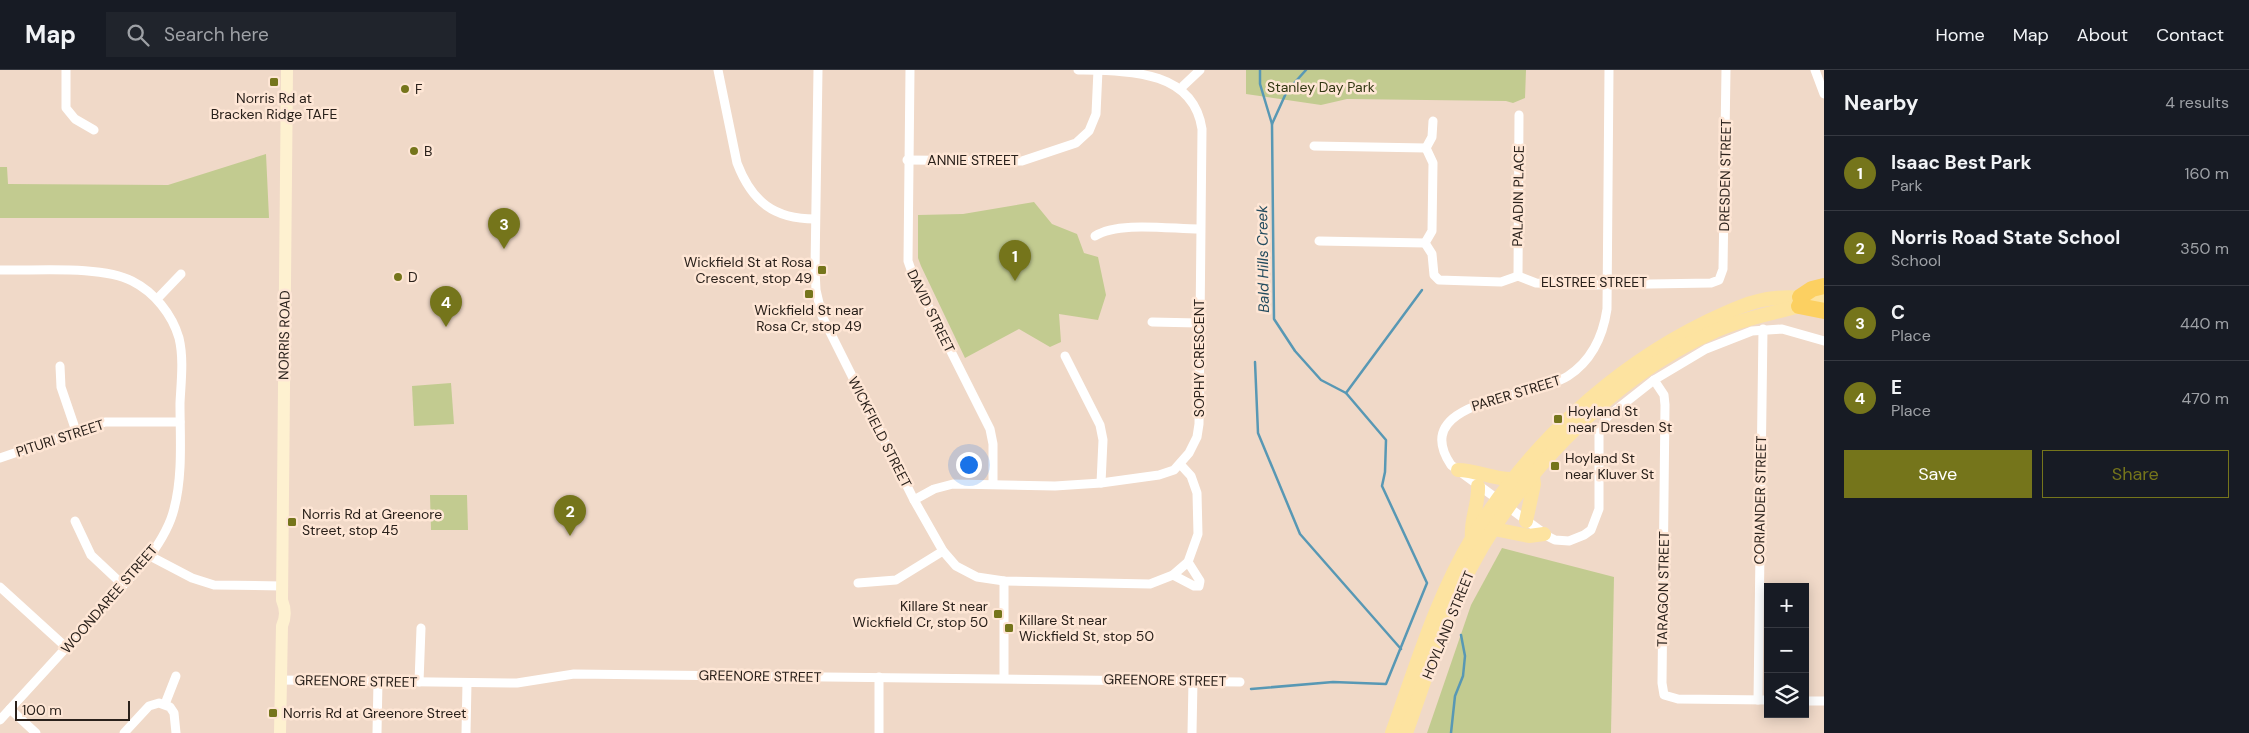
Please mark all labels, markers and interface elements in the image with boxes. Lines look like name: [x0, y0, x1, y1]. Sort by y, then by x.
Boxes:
search box: [106, 12, 456, 57]
text: Map: [25, 19, 76, 50]
icon: search: [124, 21, 152, 49]
text: Search here: [164, 22, 269, 47]
text: Home: [1935, 23, 1985, 47]
text: Map: [2013, 23, 2049, 47]
text: About: [2077, 23, 2128, 47]
text: Contact: [2156, 23, 2224, 47]
marker: Norris Rd at Bracken Ridge TAFE: [268, 76, 280, 88]
park label: Stanley Day Park: [1267, 78, 1375, 96]
place label: F: [415, 80, 423, 98]
marker: F: [399, 83, 411, 95]
place label: Norris Rd at Bracken Ridge TAFE: [211, 89, 337, 123]
text: Nearby: [1844, 89, 1918, 117]
text: 4 results: [2165, 92, 2229, 113]
street label: DRESDEN STREET: [1715, 118, 1735, 231]
place label: B: [424, 142, 432, 160]
marker: B: [408, 145, 420, 157]
street label: PALADIN PLACE: [1508, 145, 1528, 247]
text: Isaac Best Park: [1891, 150, 2032, 175]
street label: ANNIE STREET: [927, 151, 1019, 169]
text: 1: [1857, 163, 1863, 184]
text: 160 m: [2185, 163, 2229, 184]
text: Park: [1891, 175, 1923, 196]
water label: Bald Hills Creek: [1252, 205, 1274, 313]
pin: 3: [488, 208, 520, 249]
text: Norris Road State School: [1891, 225, 2120, 250]
text: 2: [1855, 238, 1865, 259]
text: 350 m: [2180, 238, 2229, 259]
pin: 1: [999, 240, 1031, 281]
text: School: [1891, 250, 1941, 271]
place label: Wickfield St at Rosa Crescent, stop 49: [684, 253, 812, 287]
marker: Wickfield St at Rosa Crescent, stop 49: [816, 264, 828, 276]
street label: DAVID STREET: [903, 266, 959, 356]
place label: D: [408, 268, 418, 286]
marker: D: [392, 271, 404, 283]
street label: ELSTREE STREET: [1541, 273, 1647, 291]
pin: 4: [430, 286, 462, 327]
marker: Wickfield St near Rosa Cr, stop 49: [803, 288, 815, 300]
street label: NORRIS ROAD: [274, 290, 294, 380]
street label: SOPHY CRESCENT: [1190, 299, 1208, 417]
text: C: [1891, 300, 1905, 325]
place label: Wickfield St near Rosa Cr, stop 49: [754, 301, 864, 335]
text: 3: [1855, 313, 1865, 334]
text: 440 m: [2180, 313, 2229, 334]
text: Place: [1891, 325, 1931, 346]
street label: PARER STREET: [1469, 371, 1563, 415]
street label: WICKFIELD STREET: [844, 373, 916, 491]
text: E: [1891, 375, 1902, 400]
text: 4: [1855, 388, 1865, 409]
text: 470 m: [2182, 388, 2229, 409]
text: Place: [1891, 400, 1931, 421]
place label: Hoyland St near Dresden St: [1568, 402, 1672, 436]
marker: Hoyland St near Dresden St: [1552, 413, 1564, 425]
street label: PITURI STREET: [14, 415, 106, 461]
street label: CORIANDER STREET: [1750, 435, 1770, 565]
place label: Hoyland St near Kluver St: [1565, 449, 1654, 483]
button: Save: [1844, 450, 2032, 498]
button: Share: [2042, 450, 2229, 498]
your location: [956, 452, 982, 478]
marker: Hoyland St near Kluver St: [1549, 460, 1561, 472]
pin: 2: [554, 495, 586, 536]
place label: Norris Rd at Greenore Street, stop 45: [302, 505, 442, 539]
marker: Norris Rd at Greenore Street, stop 45: [286, 516, 298, 528]
street label: TARAGON STREET: [1653, 531, 1673, 647]
street label: WOONDAREE STREET: [57, 541, 161, 657]
street label: HOYLAND STREET: [1418, 568, 1478, 682]
map controls: [1764, 583, 1809, 718]
button: +: [1764, 583, 1809, 628]
place label: Killare St near Wickfield Cr, stop 50: [853, 597, 988, 631]
marker: Killare St near Wickfield Cr, stop 50: [992, 608, 1004, 620]
place label: Killare St near Wickfield St, stop 50: [1019, 611, 1154, 645]
marker: Killare St near Wickfield St, stop 50: [1003, 622, 1015, 634]
button: −: [1764, 628, 1809, 673]
street label: GREENORE STREET: [698, 666, 822, 686]
street label: GREENORE STREET: [1103, 670, 1227, 690]
street label: GREENORE STREET: [294, 671, 418, 691]
button: layers: [1764, 673, 1809, 718]
scale bar: [15, 698, 130, 721]
text: 100 m: [22, 701, 62, 719]
place label: Norris Rd at Greenore Street: [283, 704, 467, 722]
marker: Norris Rd at Greenore Street: [267, 707, 279, 719]

